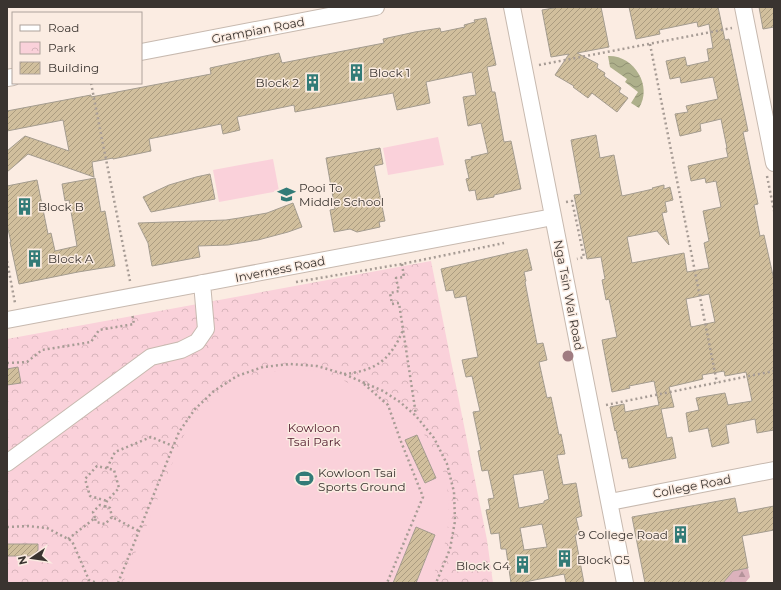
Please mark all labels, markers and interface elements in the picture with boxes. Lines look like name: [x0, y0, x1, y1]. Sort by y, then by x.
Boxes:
legend: [12, 12, 142, 84]
street label: Grampian Road: [210, 14, 306, 46]
text: Road: [48, 20, 79, 35]
text: Park: [48, 40, 76, 55]
text: Building: [48, 60, 99, 75]
building icon: Block 1: [346, 62, 366, 82]
place label: Block 1: [369, 65, 410, 80]
building icon: Block 2: [302, 72, 322, 92]
place label: Block 2: [255, 75, 299, 90]
place label: Pooi To Middle School: [299, 180, 384, 209]
school or university icon: Pooi To Middle School: [276, 184, 296, 204]
building icon: Block B: [15, 196, 35, 216]
place label: Block B: [38, 199, 84, 214]
street label: Nga Tsin Wai Road: [551, 238, 587, 352]
building icon: Block A: [25, 248, 45, 268]
place label: Block A: [48, 251, 94, 266]
street label: Inverness Road: [234, 253, 326, 285]
park label: Kowloon Tsai Park: [287, 420, 341, 449]
place label: Kowloon Tsai Sports Ground: [318, 465, 406, 494]
sports icon: Kowloon Tsai Sports Ground: [295, 469, 315, 489]
street label: College Road: [652, 471, 732, 501]
building icon: 9 College Road: [671, 524, 691, 544]
place label: 9 College Road: [578, 527, 668, 542]
north arrow: [12, 538, 52, 578]
building icon: Block G5: [554, 549, 574, 569]
place label: Block G5: [577, 552, 630, 567]
text: N: [14, 554, 30, 566]
building icon: Block G4: [513, 555, 533, 575]
place label: Block G4: [456, 558, 510, 573]

